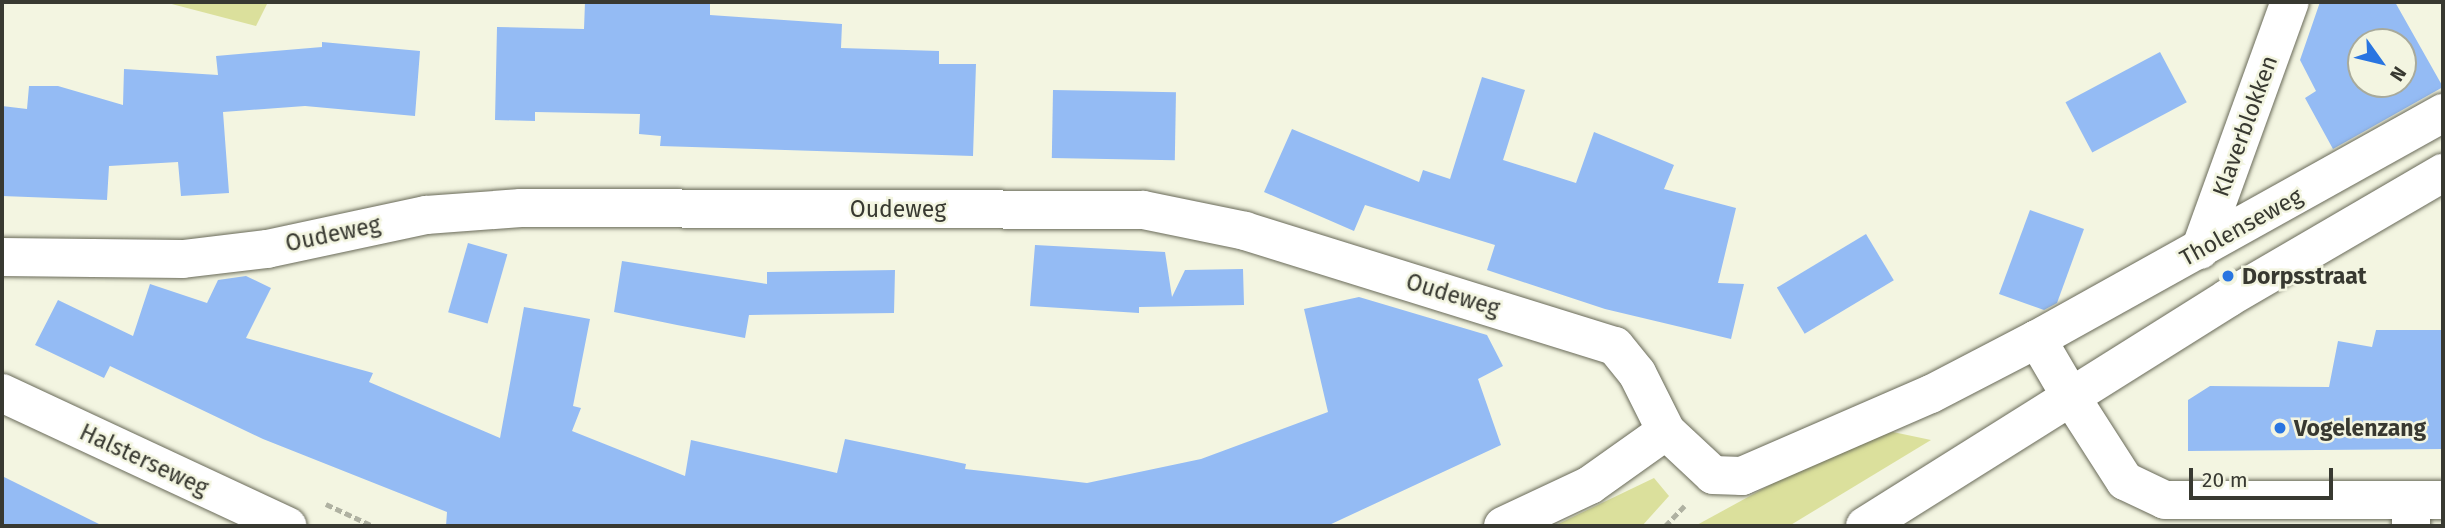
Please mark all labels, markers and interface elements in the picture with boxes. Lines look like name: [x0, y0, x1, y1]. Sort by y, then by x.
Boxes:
north arrow: [2347, 28, 2417, 98]
street label: Klaverblokken: [2207, 52, 2283, 200]
text: N: [2385, 62, 2411, 86]
street label: Tholenseweg: [2175, 182, 2307, 272]
street label: Oudeweg: [850, 195, 946, 223]
street label: Oudeweg: [283, 210, 383, 258]
place label: Dorpsstraat: [2242, 262, 2367, 290]
street label: Oudeweg: [1403, 268, 1503, 322]
marker: Dorpsstraat: [2220, 268, 2236, 284]
place label: Vogelenzang: [2294, 414, 2426, 442]
street label: Halsterseweg: [75, 418, 213, 502]
marker: Vogelenzang: [2272, 420, 2288, 436]
scale bar: [2193, 454, 2336, 498]
text: 20 m: [2202, 467, 2248, 493]

